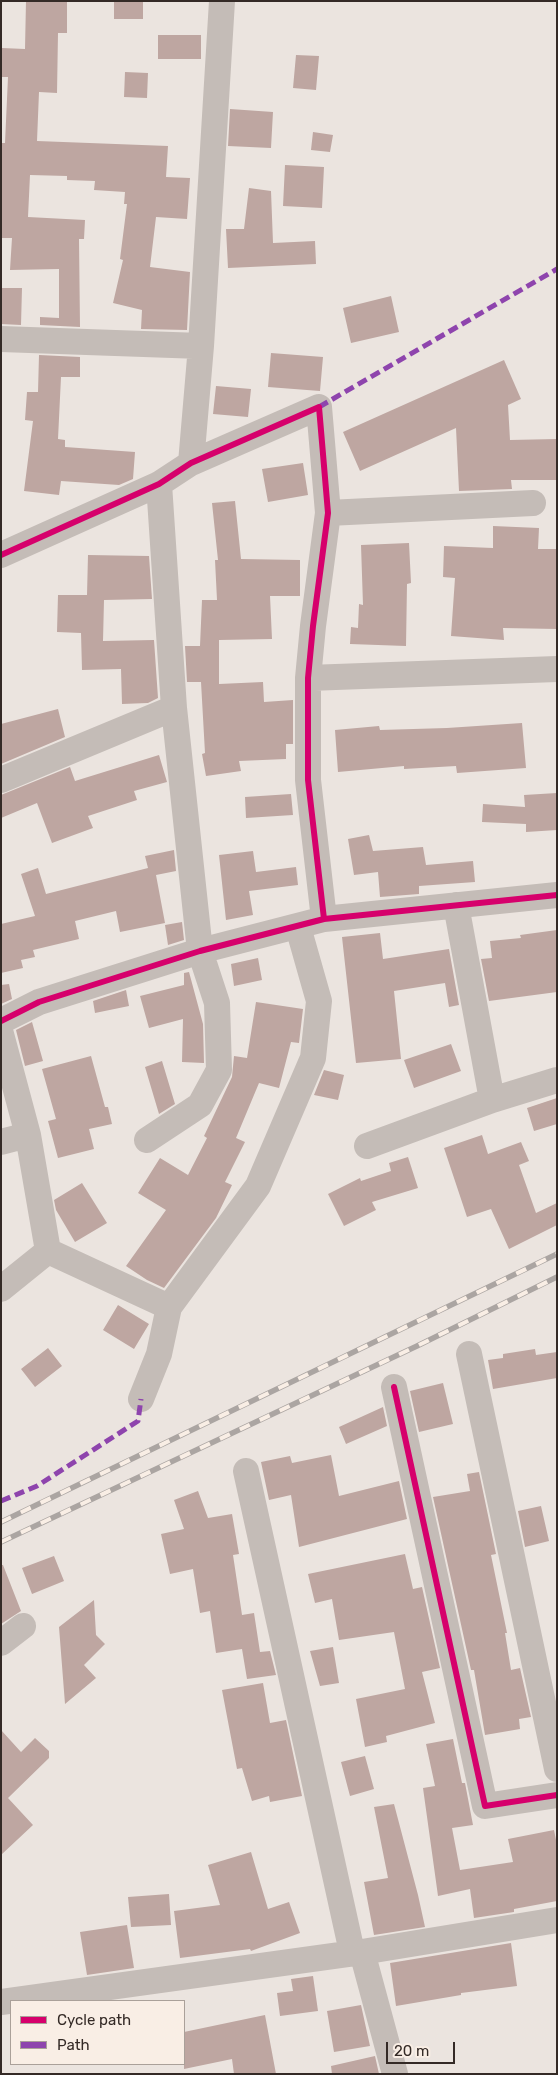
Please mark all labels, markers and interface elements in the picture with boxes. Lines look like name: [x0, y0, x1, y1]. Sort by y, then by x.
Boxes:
legend: [10, 2000, 185, 2065]
text: Cycle path: [57, 2011, 131, 2029]
scale bar: [388, 2032, 457, 2064]
text: Path: [57, 2036, 90, 2054]
text: 20 m: [394, 2042, 429, 2060]

